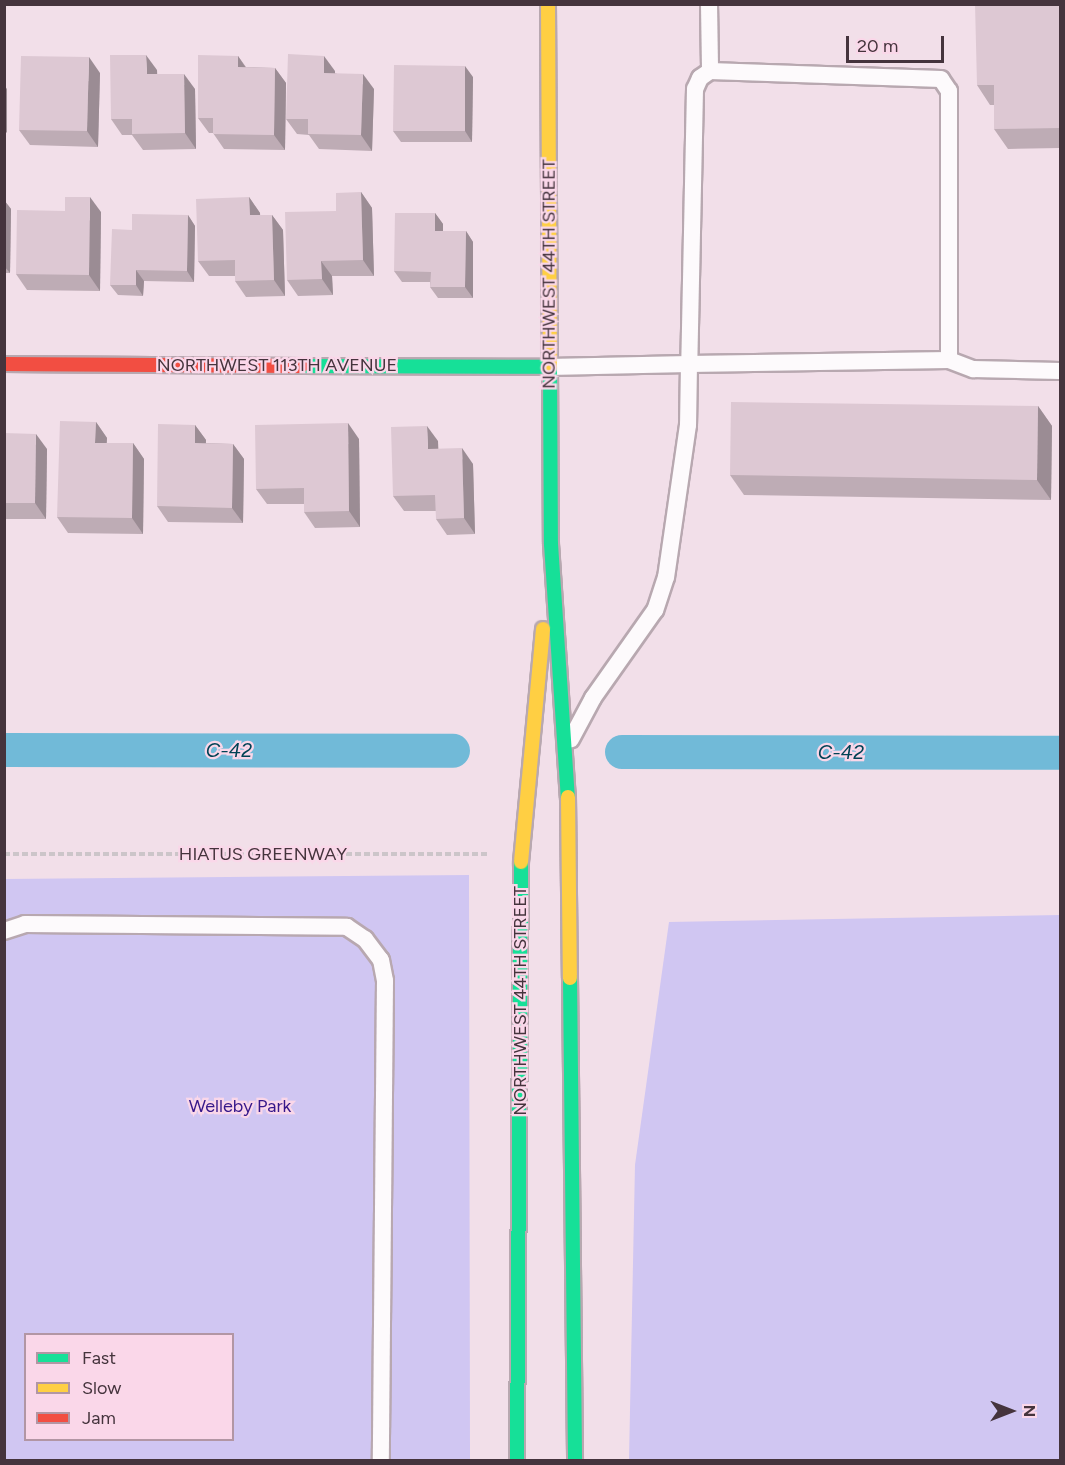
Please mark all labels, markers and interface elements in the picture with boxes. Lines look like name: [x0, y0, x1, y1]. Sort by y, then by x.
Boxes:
scale bar: [849, 24, 946, 62]
text: 20 m: [857, 35, 898, 57]
street label: NORTHWEST 44TH STREET: [538, 159, 560, 389]
street label: NORTHWEST 113TH AVENUE: [157, 354, 397, 376]
water label: C-42: [206, 738, 252, 762]
water label: C-42: [818, 740, 864, 764]
street label: HIATUS GREENWAY: [179, 843, 347, 865]
street label: NORTHWEST 44TH STREET: [509, 886, 531, 1116]
park label: Welleby Park: [189, 1095, 291, 1117]
legend: [24, 1333, 234, 1441]
text: Fast: [82, 1347, 116, 1369]
text: Slow: [82, 1377, 121, 1399]
north arrow: [981, 1381, 1041, 1441]
text: N: [1020, 1405, 1039, 1417]
text: Jam: [82, 1407, 116, 1429]

